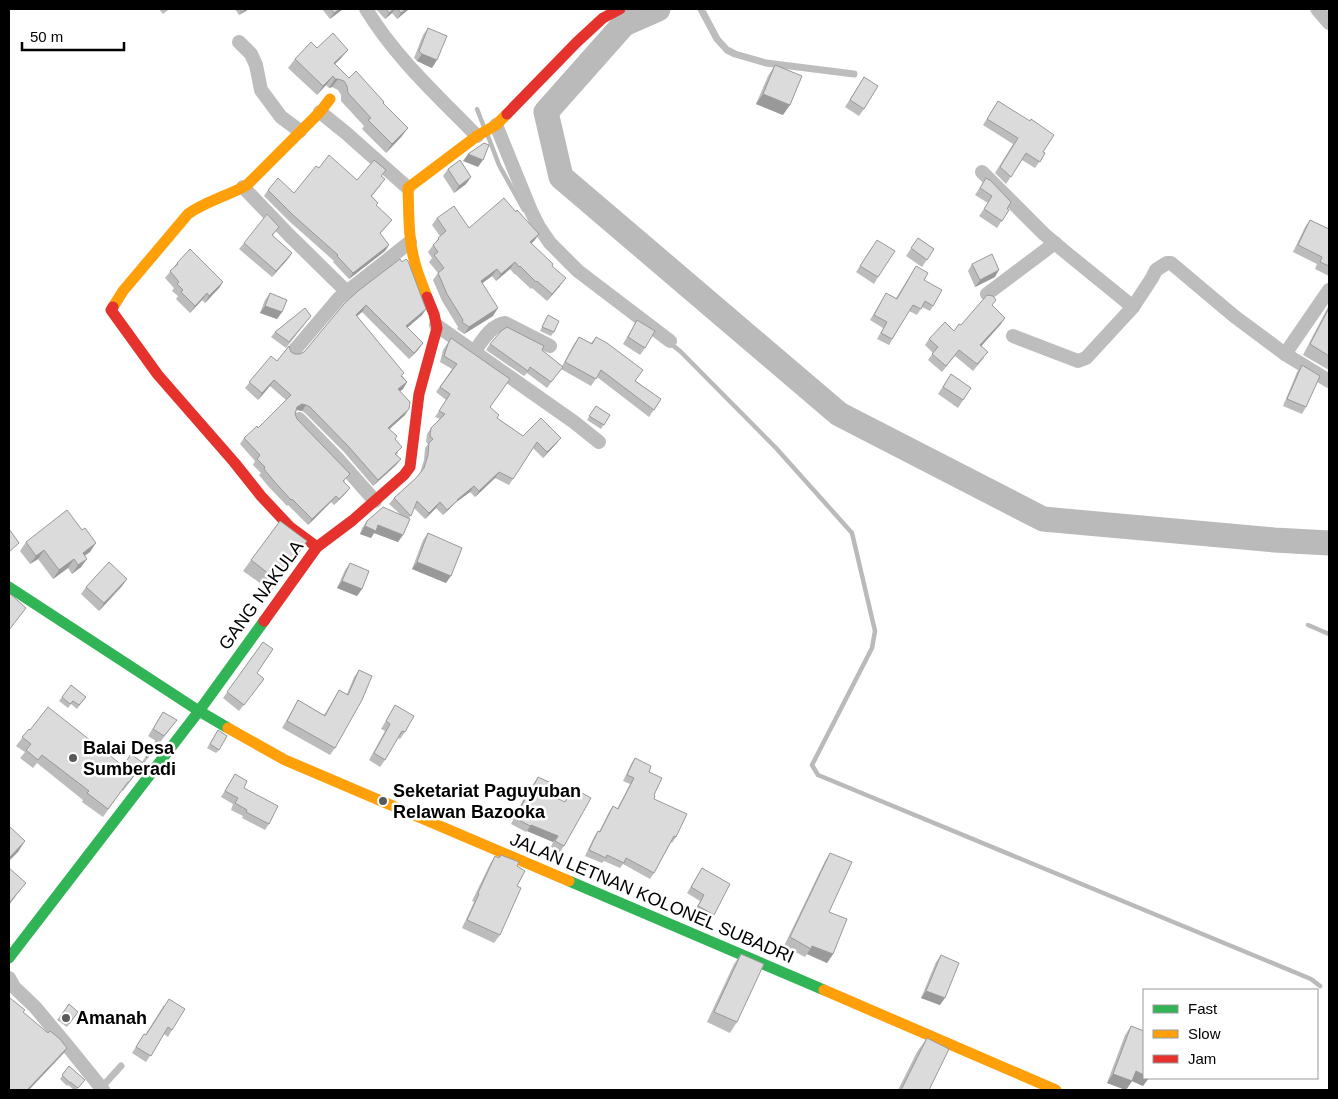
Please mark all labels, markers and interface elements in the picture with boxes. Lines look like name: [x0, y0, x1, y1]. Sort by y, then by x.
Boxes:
scale bar: [22, 20, 125, 52]
text: 50 m: [30, 28, 63, 45]
street label: GANG NAKULA: [215, 537, 307, 653]
place label: Balai Desa Sumberadi: [83, 738, 176, 779]
marker: Balai Desa Sumberadi: [67, 752, 79, 764]
place label: Seketariat Paguyuban Relawan Bazooka: [393, 781, 581, 822]
marker: Seketariat Paguyuban Relawan Bazooka: [377, 795, 389, 807]
street label: JALAN LETNAN KOLONEL SUBADRI: [507, 829, 797, 967]
legend: [1143, 989, 1318, 1079]
text: Fast: [1188, 1000, 1218, 1017]
place label: Amanah: [76, 1008, 147, 1028]
marker: Amanah: [60, 1012, 72, 1024]
text: Slow: [1188, 1025, 1221, 1042]
text: Jam: [1188, 1050, 1216, 1067]

